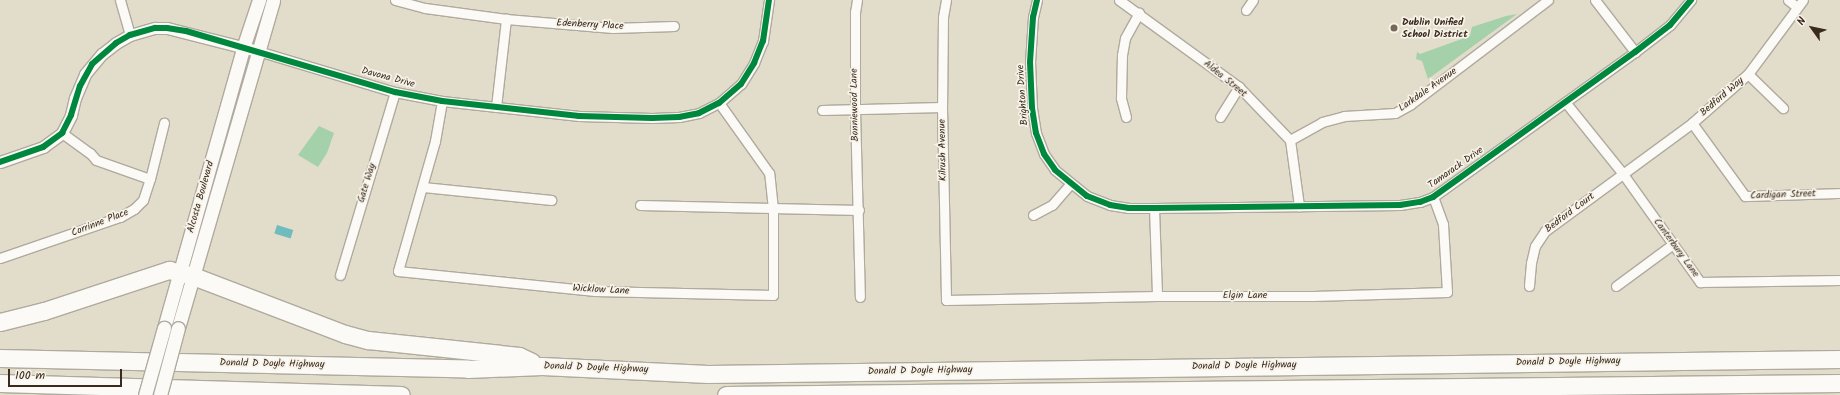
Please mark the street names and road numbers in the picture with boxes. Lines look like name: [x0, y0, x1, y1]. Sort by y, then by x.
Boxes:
street label: Edenberry Place: [556, 17, 624, 33]
street label: Aldea Street: [1201, 58, 1249, 100]
street label: Brighton Drive: [1015, 64, 1031, 126]
street label: Davona Drive: [360, 65, 416, 91]
street label: Larkdale Avenue: [1397, 66, 1459, 114]
street label: Bonniewood Lane: [848, 68, 862, 142]
street label: Bedford Way: [1698, 75, 1746, 119]
street label: Kilrush Avenue: [936, 119, 950, 181]
street label: Tamarack Drive: [1426, 145, 1486, 191]
street label: Alcosta Boulevard: [185, 160, 217, 234]
street label: Gate Way: [355, 162, 379, 204]
street label: Cardigan Street: [1750, 188, 1816, 202]
street label: Bedford Court: [1543, 190, 1597, 236]
street label: Corrinne Place: [70, 207, 130, 239]
street label: Canterbury Lane: [1651, 216, 1701, 280]
street label: Wicklow Lane: [572, 283, 630, 297]
street label: Elgin Lane: [1223, 290, 1267, 302]
street label: Donald D Doyle Highway: [1515, 355, 1621, 369]
street label: Donald D Doyle Highway: [219, 357, 325, 371]
street label: Donald D Doyle Highway: [1191, 359, 1297, 373]
street label: Donald D Doyle Highway: [543, 360, 649, 376]
street label: Donald D Doyle Highway: [867, 364, 973, 378]

